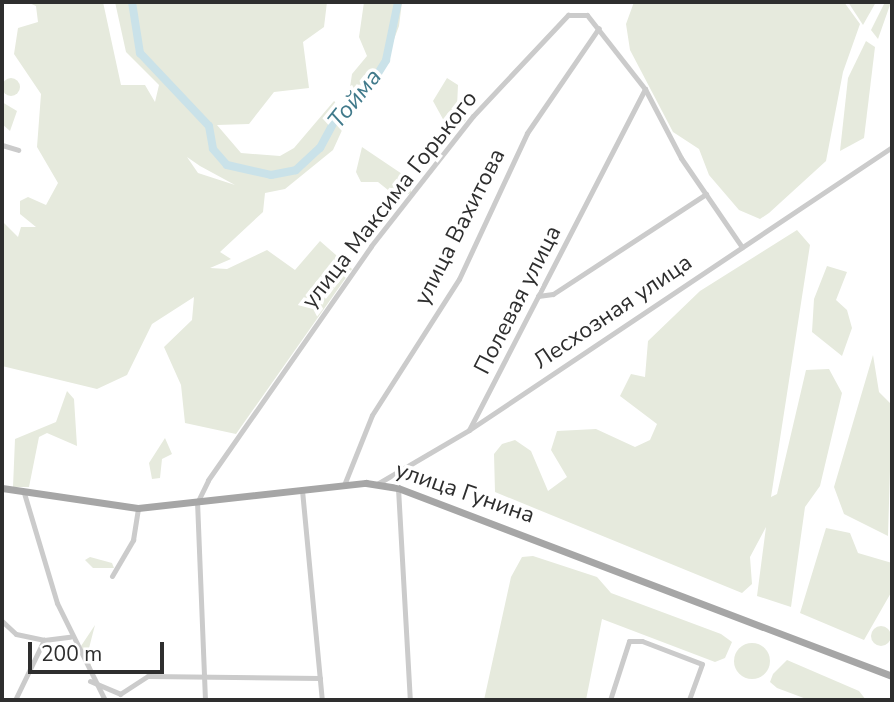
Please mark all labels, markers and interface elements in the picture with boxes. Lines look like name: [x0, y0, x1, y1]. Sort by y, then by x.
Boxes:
water label: Тойма: [322, 63, 388, 135]
street label: улица Максима Горького: [296, 86, 484, 314]
street label: улица Вахитова: [409, 144, 511, 310]
street label: Полевая улица: [469, 221, 567, 379]
street label: Лесхозная улица: [528, 249, 698, 375]
street label: улица Гунина: [392, 456, 538, 530]
scale bar: [32, 628, 168, 672]
text: 200 m: [41, 640, 102, 668]

